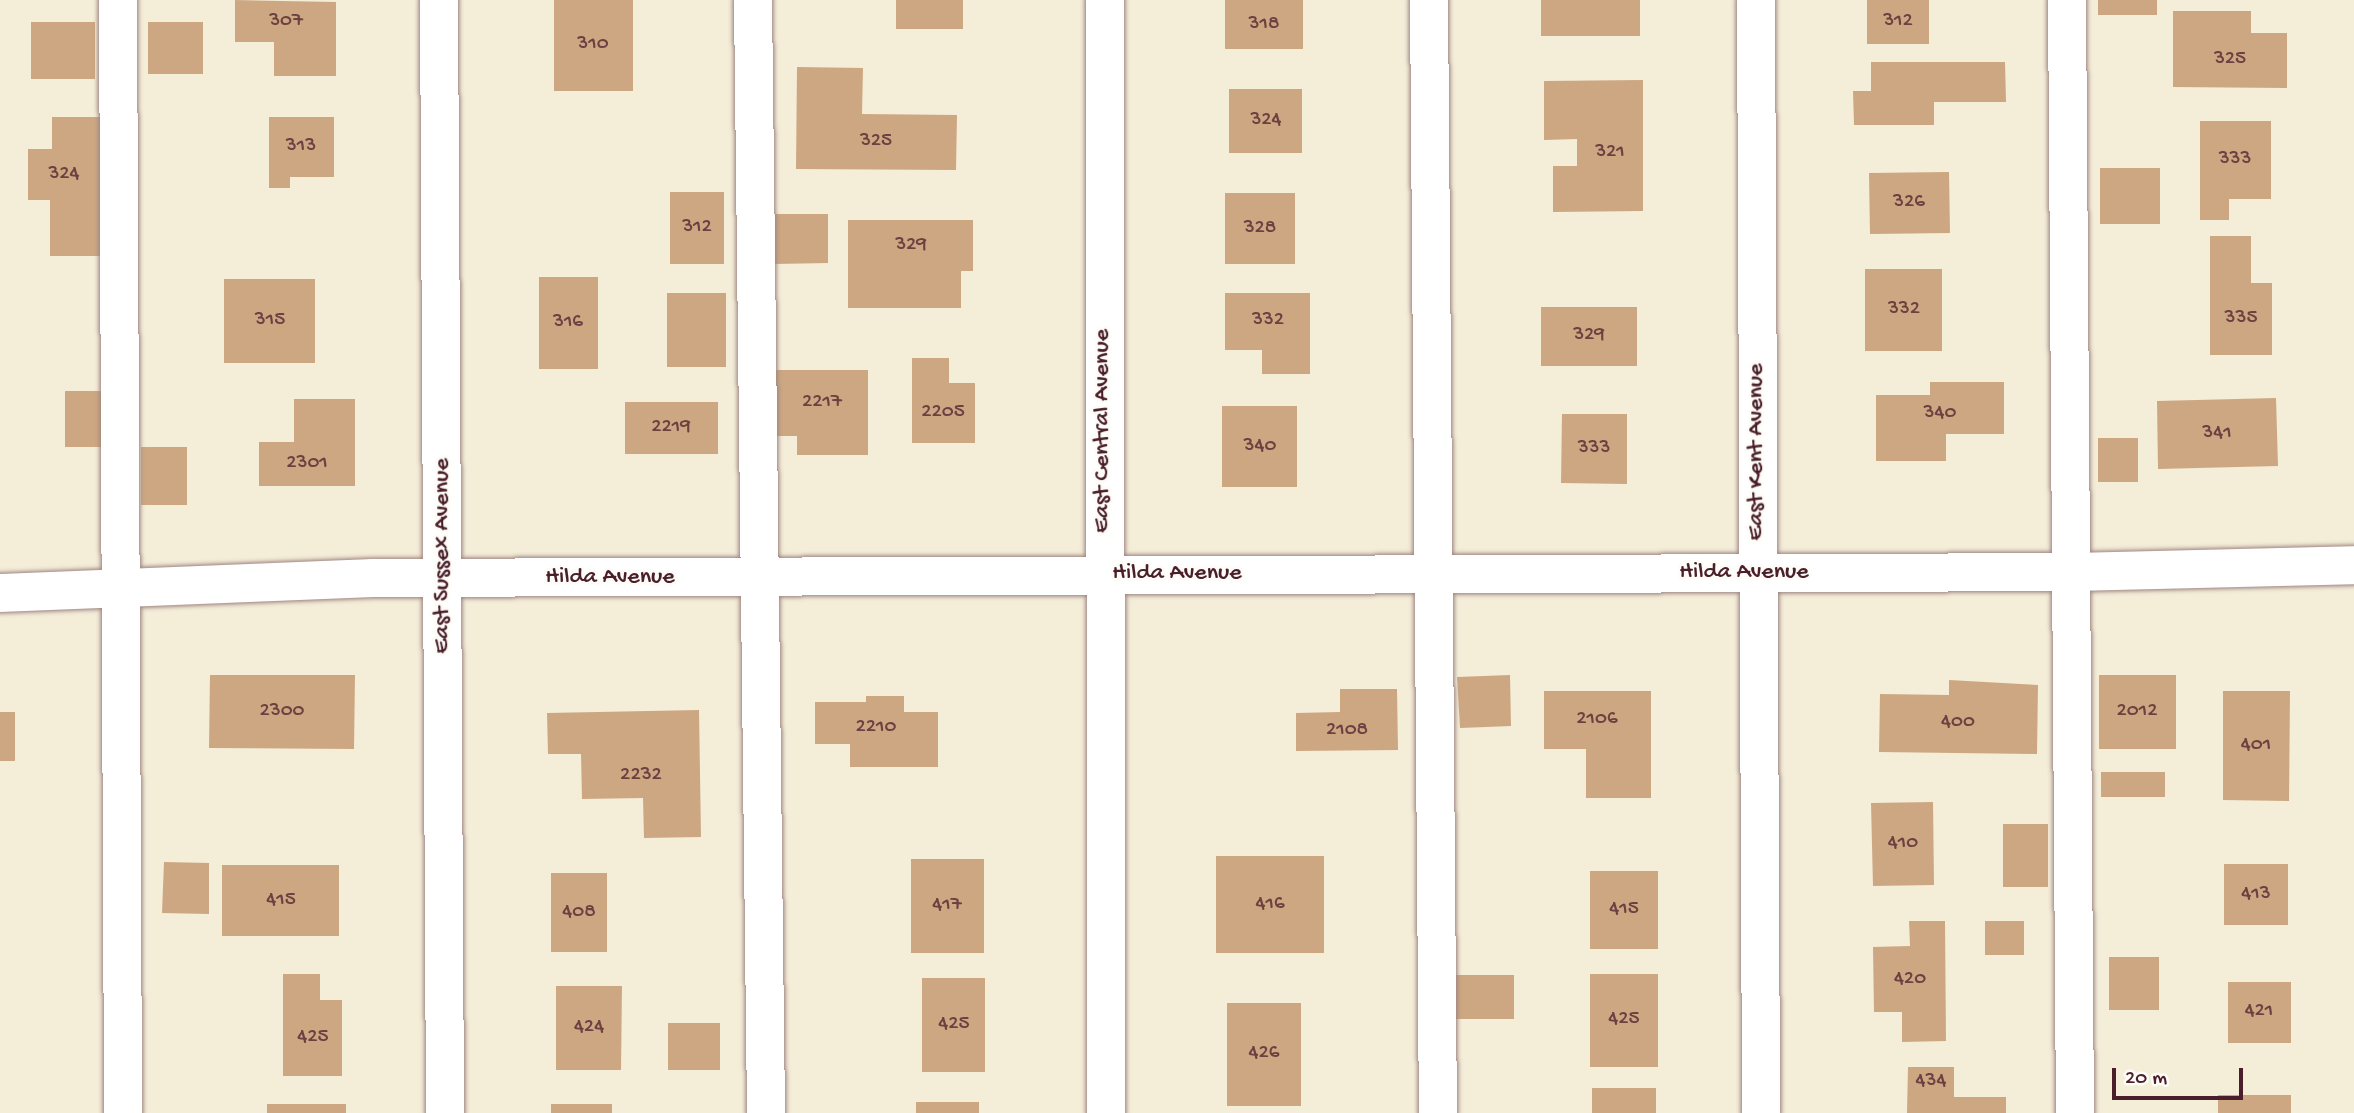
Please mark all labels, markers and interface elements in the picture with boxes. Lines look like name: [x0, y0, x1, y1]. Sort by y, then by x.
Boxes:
house number: 307: [269, 9, 303, 35]
house number: 312: [1883, 9, 1913, 35]
house number: 318: [1249, 12, 1279, 38]
house number: 310: [577, 32, 609, 58]
house number: 325: [2214, 47, 2246, 73]
house number: 324: [1250, 108, 1282, 134]
house number: 325: [860, 129, 892, 155]
house number: 313: [286, 134, 316, 160]
house number: 321: [1595, 140, 1625, 166]
house number: 333: [2219, 147, 2251, 173]
house number: 324: [48, 162, 80, 188]
house number: 326: [1893, 190, 1925, 216]
house number: 312: [682, 215, 712, 241]
house number: 328: [1244, 216, 1276, 242]
house number: 329: [895, 233, 927, 259]
house number: 332: [1888, 297, 1920, 323]
house number: 335: [2225, 306, 2257, 332]
house number: 315: [255, 308, 285, 334]
house number: 332: [1252, 308, 1284, 334]
house number: 316: [553, 310, 583, 336]
house number: 329: [1573, 323, 1605, 349]
street label: East Central Avenue: [1089, 329, 1117, 533]
street label: East Kent Avenue: [1743, 363, 1771, 541]
house number: 2217: [802, 390, 842, 416]
house number: 2205: [921, 400, 965, 426]
house number: 340: [1924, 401, 1956, 427]
house number: 2219: [651, 415, 691, 441]
house number: 341: [2202, 421, 2232, 447]
house number: 340: [1244, 434, 1276, 460]
house number: 333: [1578, 436, 1610, 462]
house number: 2301: [286, 451, 328, 477]
street label: East Sussex Avenue: [429, 458, 457, 654]
street label: Hilda Avenue: [1679, 559, 1809, 587]
street label: Hilda Avenue: [1112, 560, 1242, 588]
street label: Hilda Avenue: [545, 564, 675, 592]
house number: 2300: [259, 699, 305, 725]
house number: 2012: [2117, 699, 2157, 725]
house number: 2106: [1576, 707, 1618, 733]
house number: 400: [1941, 710, 1975, 736]
house number: 2210: [856, 715, 896, 741]
house number: 2108: [1326, 718, 1368, 744]
house number: 401: [2241, 733, 2271, 759]
house number: 2232: [620, 763, 662, 789]
house number: 410: [1888, 831, 1918, 857]
house number: 413: [2241, 882, 2271, 908]
house number: 415: [266, 888, 296, 914]
house number: 416: [1255, 892, 1285, 918]
house number: 417: [932, 893, 962, 919]
house number: 415: [1609, 897, 1639, 923]
house number: 408: [562, 900, 596, 926]
house number: 420: [1894, 967, 1926, 993]
house number: 421: [2245, 999, 2273, 1025]
house number: 425: [1608, 1007, 1640, 1033]
house number: 425: [938, 1012, 970, 1038]
house number: 424: [574, 1015, 604, 1041]
house number: 425: [297, 1025, 329, 1051]
house number: 426: [1249, 1041, 1279, 1067]
scale bar: [2116, 1054, 2247, 1098]
text: 20 m: [2125, 1067, 2167, 1092]
house number: 434: [1916, 1069, 1946, 1095]

